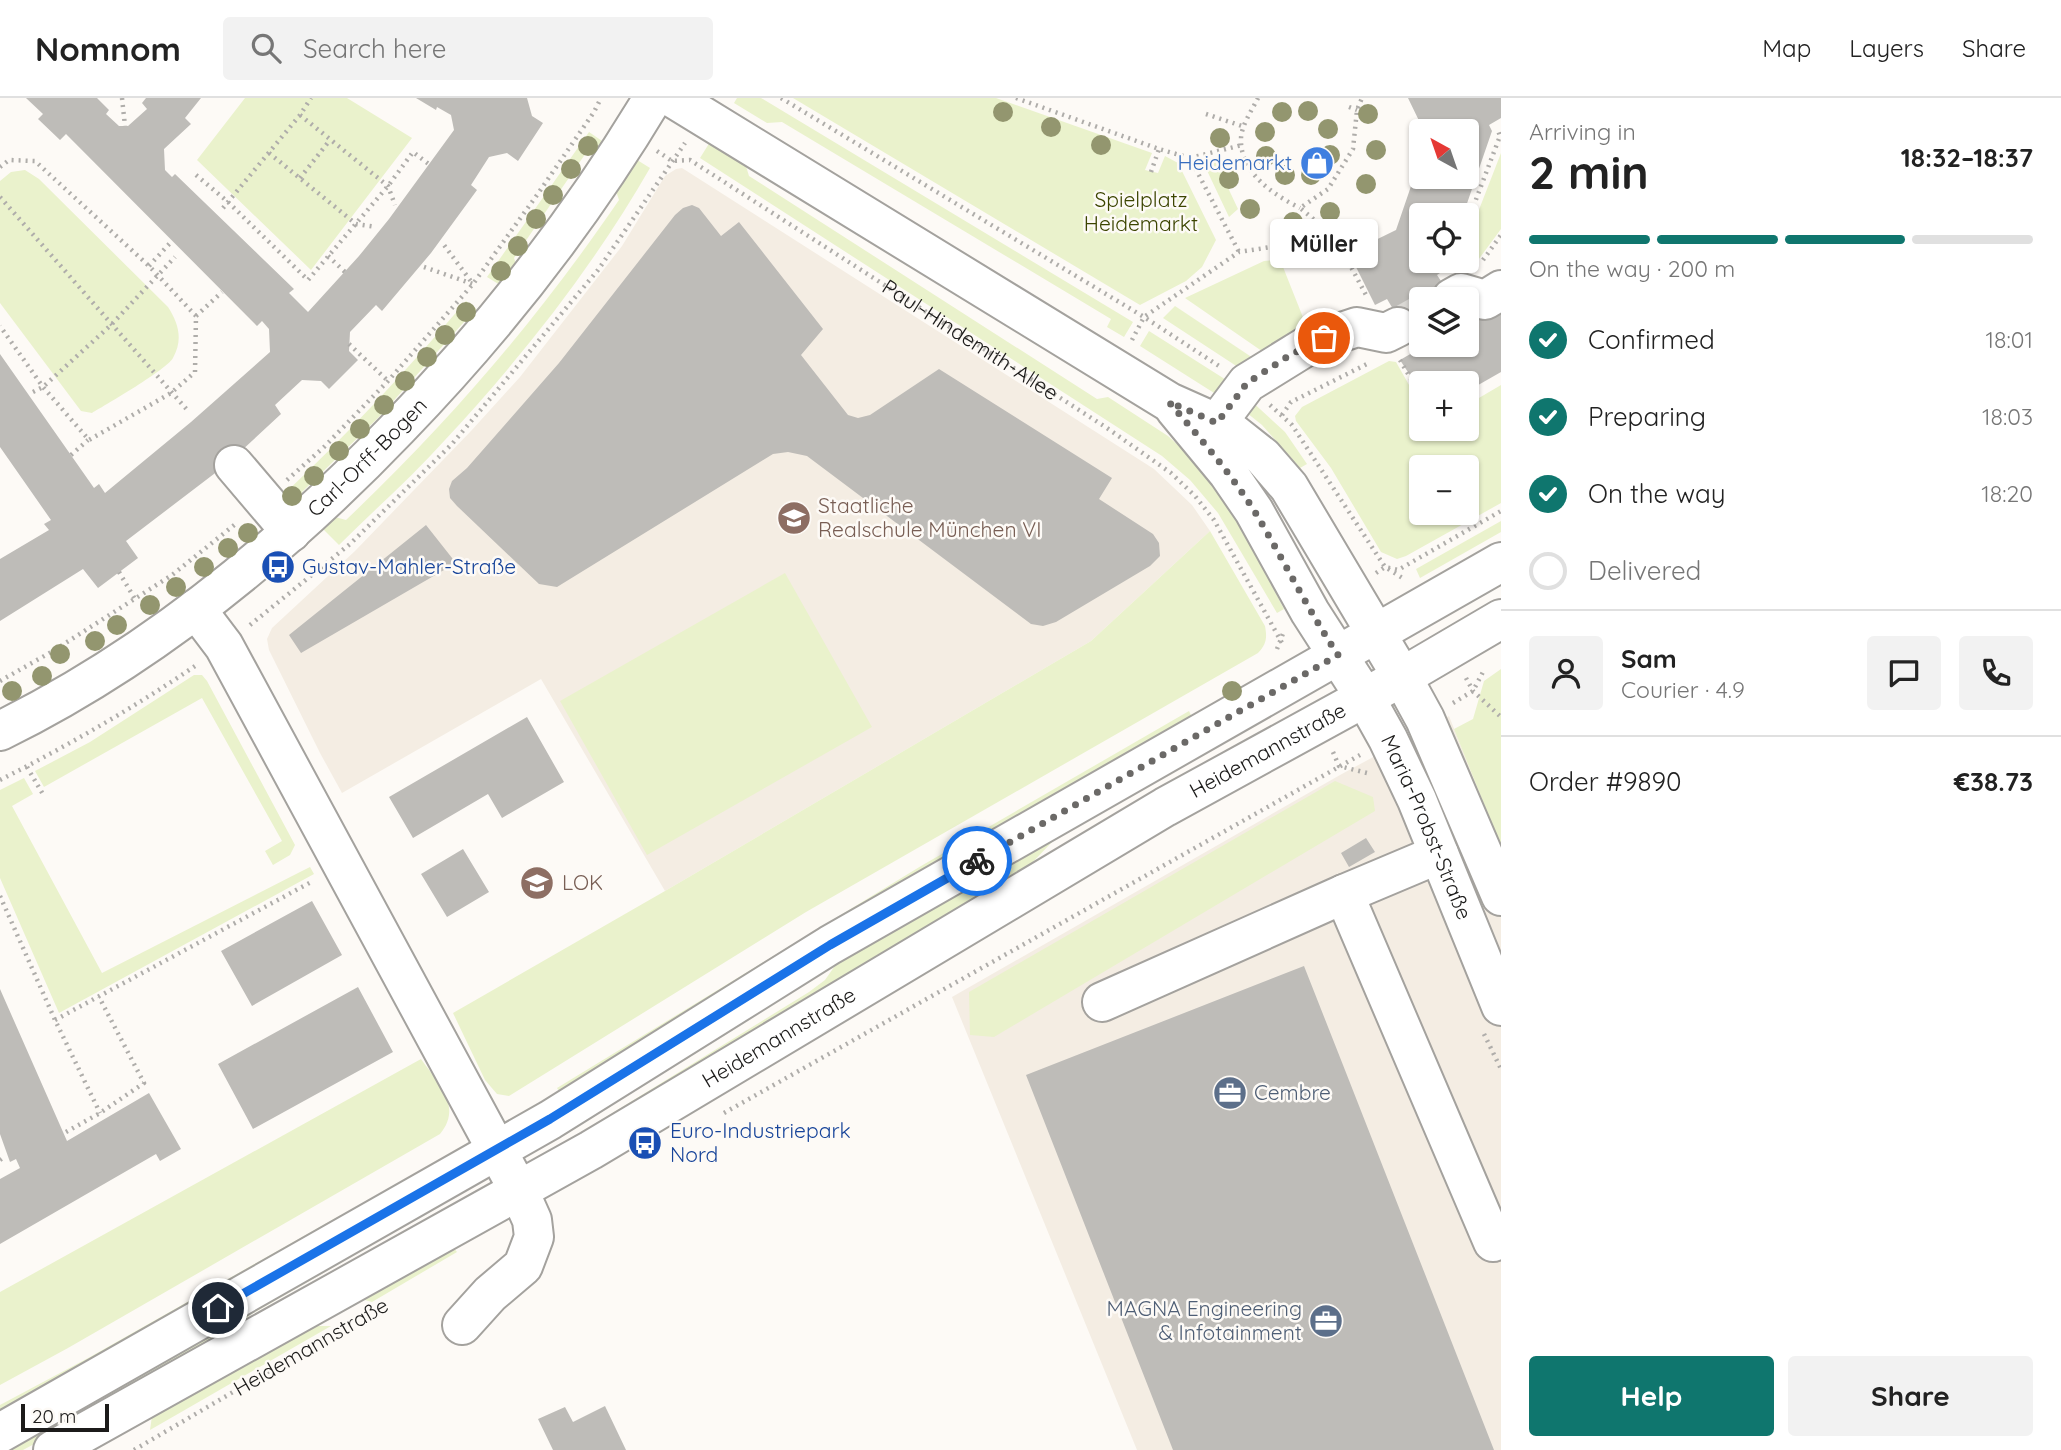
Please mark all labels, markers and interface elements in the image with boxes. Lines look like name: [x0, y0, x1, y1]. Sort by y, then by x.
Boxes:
search box: [223, 17, 713, 80]
text: Nomnom: [35, 28, 181, 69]
icon: search: [247, 29, 285, 67]
text: Search here: [303, 32, 447, 65]
text: Map: [1762, 33, 1811, 63]
text: Layers: [1849, 33, 1924, 63]
text: Share: [1962, 33, 2026, 63]
text: Arriving in: [1529, 117, 1636, 146]
north arrow: [1409, 119, 1479, 189]
map controls: [1409, 119, 1479, 525]
text: 18:32–18:37: [1901, 141, 2033, 174]
text: 2 min: [1529, 143, 1649, 201]
shop icon: Heidemarkt: [1298, 144, 1336, 182]
place label: Heidemarkt: [1178, 149, 1292, 175]
park label: Spielplatz Heidemarkt: [1084, 186, 1198, 236]
button: locate: [1409, 203, 1479, 273]
callout: Müller: [1270, 219, 1378, 268]
text: Müller: [1290, 229, 1358, 258]
text: On the way · 200 m: [1529, 254, 1735, 283]
street label: Paul-Hindemith-Allee: [878, 273, 1063, 405]
button: layers: [1409, 287, 1479, 357]
pin: [1294, 308, 1354, 368]
icon: bag: [1305, 319, 1343, 357]
icon: check: [1529, 321, 1567, 359]
text: Confirmed: [1588, 323, 1715, 356]
text: 18:01: [1986, 325, 2033, 354]
button: +: [1409, 371, 1479, 441]
street label: Carl-Orff-Bogen: [302, 392, 432, 522]
icon: check: [1529, 398, 1567, 436]
text: Preparing: [1588, 400, 1706, 433]
text: 18:03: [1982, 402, 2033, 431]
button: −: [1409, 455, 1479, 525]
icon: check: [1529, 475, 1567, 513]
text: On the way: [1588, 477, 1726, 510]
text: 18:20: [1981, 479, 2033, 508]
place label: Staatliche Realschule München VI: [818, 492, 1042, 542]
school or university icon: Staatliche Realschule München VI: [775, 499, 813, 537]
bus stop icon: Gustav-Mahler-Straße: [259, 548, 297, 586]
place label: Gustav-Mahler-Straße: [302, 553, 516, 579]
text: Delivered: [1588, 554, 1701, 587]
button: person: [1529, 636, 1603, 710]
button: chat: [1867, 636, 1941, 710]
button: phone: [1959, 636, 2033, 710]
text: Sam: [1621, 642, 1677, 675]
text: Courier · 4.9: [1621, 675, 1745, 704]
street label: Heidemannstraße: [1185, 696, 1350, 803]
street label: Maria-Probst-Straße: [1376, 730, 1478, 923]
text: Order #9890: [1529, 765, 1681, 798]
text: €38.73: [1954, 765, 2033, 798]
courier: [942, 826, 1012, 896]
icon: bike: [958, 842, 996, 880]
school or university icon: LOK: [518, 864, 556, 902]
place label: LOK: [562, 869, 603, 895]
street label: Heidemannstraße: [697, 981, 860, 1093]
office icon: Cembre: [1211, 1074, 1249, 1112]
place label: Cembre: [1254, 1079, 1331, 1105]
place label: Euro-Industriepark Nord: [670, 1117, 851, 1167]
bus stop icon: Euro-Industriepark Nord: [626, 1124, 664, 1162]
pin: [188, 1278, 248, 1338]
icon: home: [199, 1289, 237, 1327]
street label: Heidemannstraße: [229, 1291, 392, 1401]
place label: MAGNA Engineering & Infotainment: [1107, 1295, 1302, 1345]
office icon: MAGNA Engineering & Infotainment: [1307, 1302, 1345, 1340]
button: Help: [1529, 1356, 1774, 1436]
button: Share: [1788, 1356, 2033, 1436]
scale bar: [21, 1401, 108, 1433]
text: 20 m: [32, 1404, 76, 1428]

